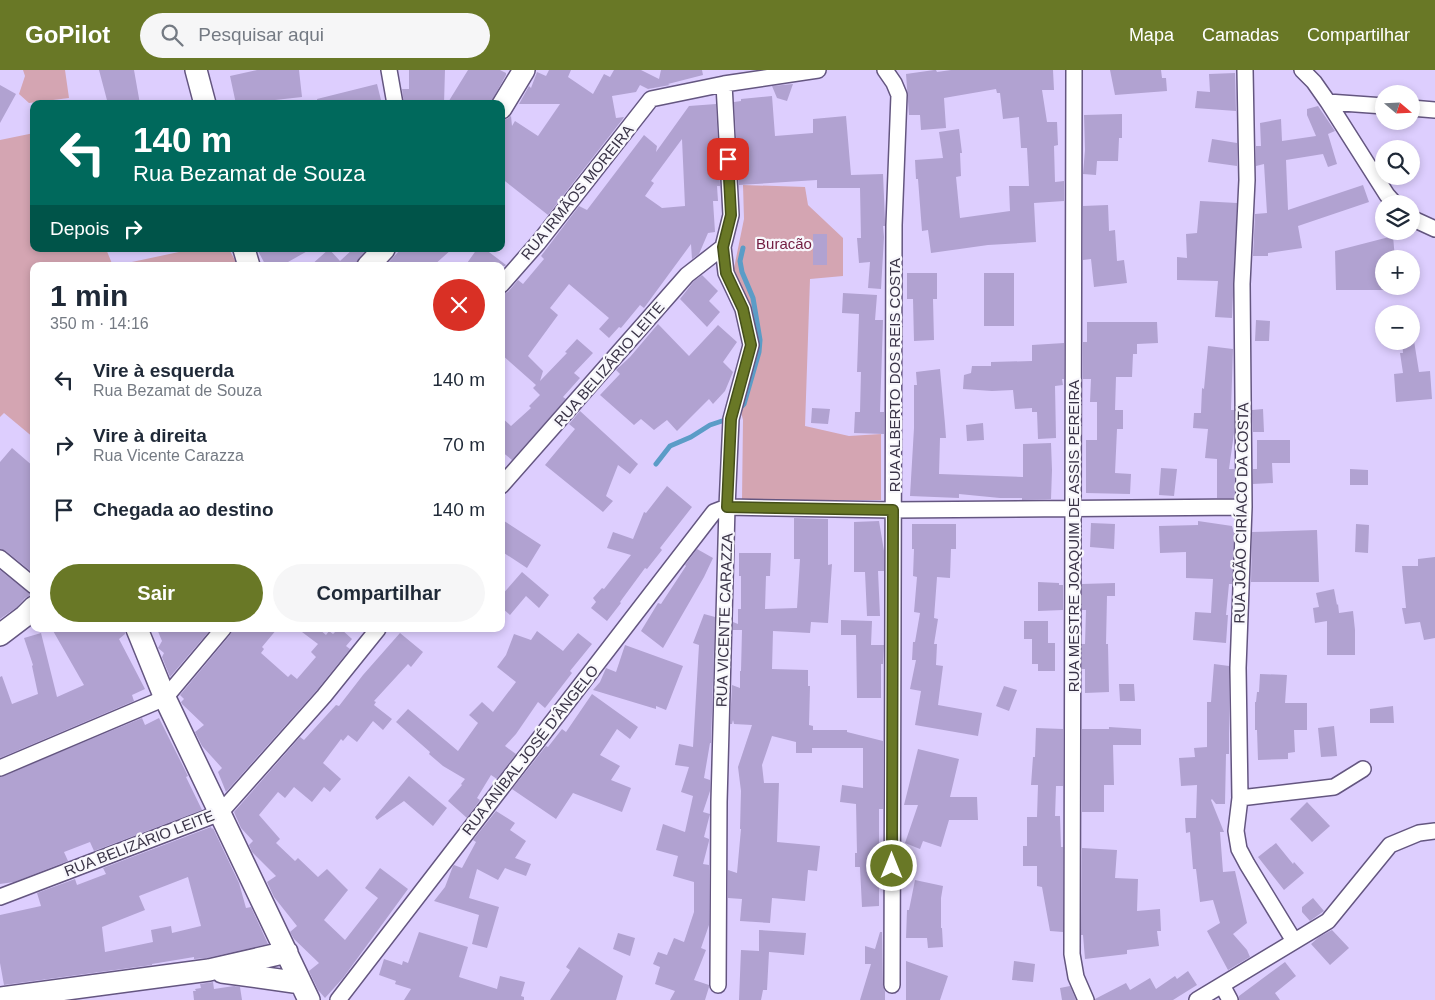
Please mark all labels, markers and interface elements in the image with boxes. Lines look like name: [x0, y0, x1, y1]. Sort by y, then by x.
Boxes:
search box: [140, 13, 490, 58]
text: GoPilot: [25, 21, 110, 48]
icon: search: [158, 21, 186, 49]
text: Pesquisar aqui: [198, 24, 324, 45]
text: Mapa: [1129, 25, 1174, 45]
text: Camadas: [1202, 25, 1279, 45]
text: Compartilhar: [1307, 25, 1410, 45]
north arrow: [1375, 85, 1420, 130]
map controls: [1375, 85, 1420, 350]
icon: left: [50, 120, 115, 185]
text: 140 m: [133, 120, 232, 159]
street label: RUA IRMÃOS MOREIRA: [517, 121, 637, 263]
pin: [707, 138, 749, 180]
button: search: [1375, 140, 1420, 185]
icon: arrive: [714, 145, 742, 173]
text: Rua Bezamat de Souza: [133, 161, 365, 186]
button: layers: [1375, 195, 1420, 240]
icon: right: [119, 215, 147, 243]
text: Depois: [50, 218, 109, 239]
park label: Buracão: [756, 235, 812, 252]
button: +: [1375, 250, 1420, 295]
street label: RUA ALBERTO DOS REIS COSTA: [886, 258, 903, 492]
text: 1 min: [50, 279, 128, 312]
button: close: [433, 279, 485, 331]
street label: RUA BELIZÁRIO LEITE: [550, 298, 668, 430]
button: −: [1375, 305, 1420, 350]
text: 350 m · 14:16: [50, 315, 149, 332]
text: Vire à esquerda: [93, 360, 234, 381]
icon: left: [50, 366, 78, 394]
text: 140 m: [432, 369, 485, 390]
street label: RUA MESTRE JOAQUIM DE ASSIS PEREIRA: [1065, 380, 1082, 692]
text: Rua Bezamat de Souza: [93, 382, 262, 399]
street label: RUA JOÃO CIRÍACO DA COSTA: [1231, 402, 1251, 624]
text: Vire à direita: [93, 425, 207, 446]
icon: right: [50, 431, 78, 459]
text: 70 m: [443, 434, 485, 455]
text: Rua Vicente Carazza: [93, 447, 244, 464]
icon: arrive: [50, 496, 78, 524]
text: Chegada ao destino: [93, 499, 274, 520]
text: 140 m: [432, 499, 485, 520]
street label: RUA VICENTE CARAZZA: [712, 533, 736, 707]
button: Sair: [50, 564, 263, 622]
button: Compartilhar: [273, 564, 485, 622]
street label: RUA ANÍBAL JOSÉ D'ÂNGELO: [458, 662, 602, 838]
street label: RUA BELIZÁRIO LEITE: [62, 807, 216, 879]
position arrow: [865, 839, 917, 891]

